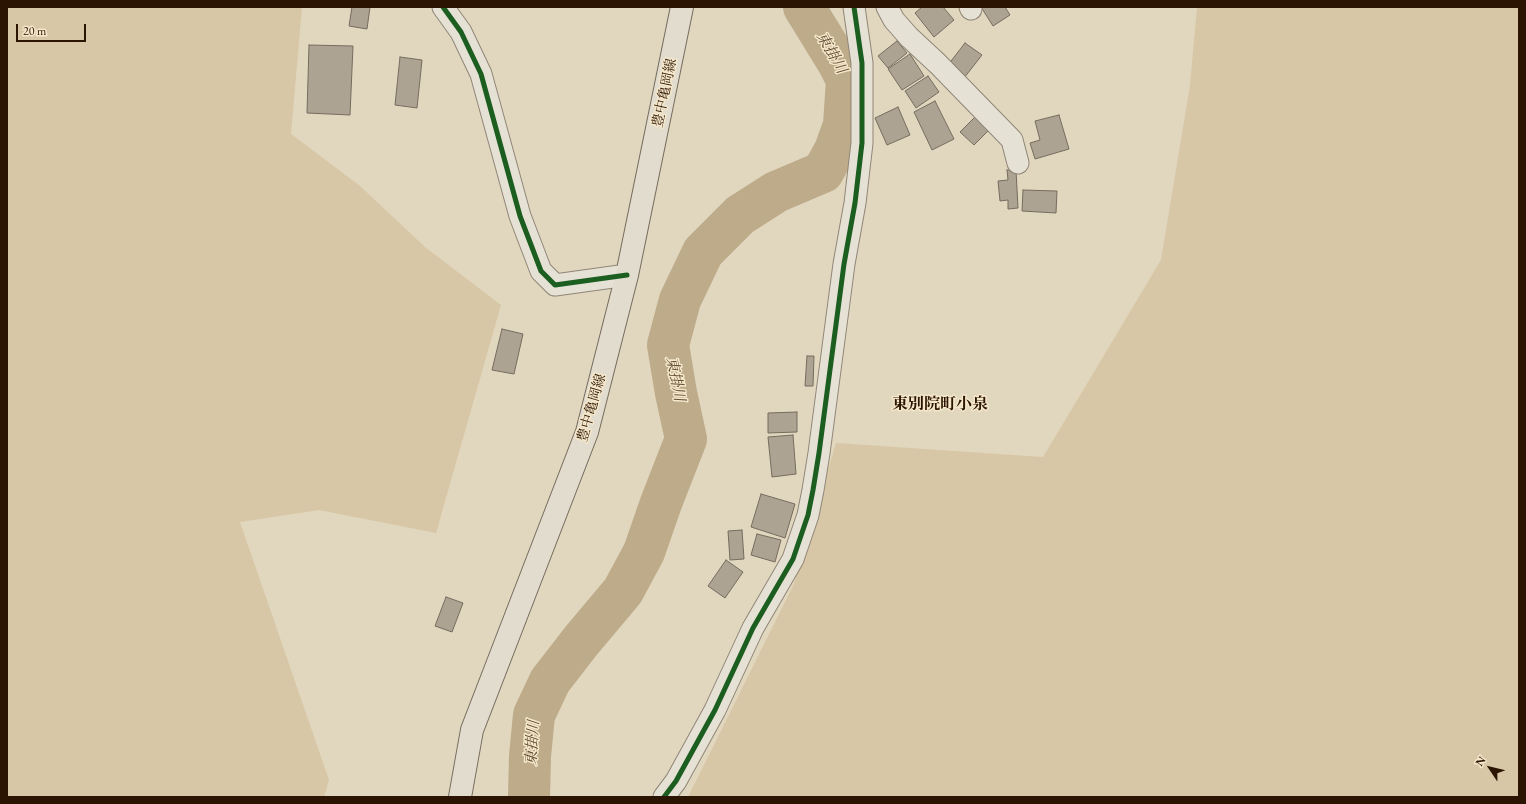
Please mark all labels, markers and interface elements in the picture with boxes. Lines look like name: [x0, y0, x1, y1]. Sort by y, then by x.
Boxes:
scale bar: [18, 16, 88, 42]
text: 20 m: [23, 23, 46, 39]
water label: 東掛川: [812, 29, 850, 77]
street label: 豊中亀岡線: [650, 57, 680, 129]
water label: 東掛川: [662, 355, 688, 403]
street label: 豊中亀岡線: [574, 372, 610, 444]
district label: 東別院町小泉: [892, 395, 988, 415]
water label: 東掛川: [522, 720, 544, 766]
north arrow: [1470, 748, 1510, 788]
text: N: [1472, 753, 1488, 769]

